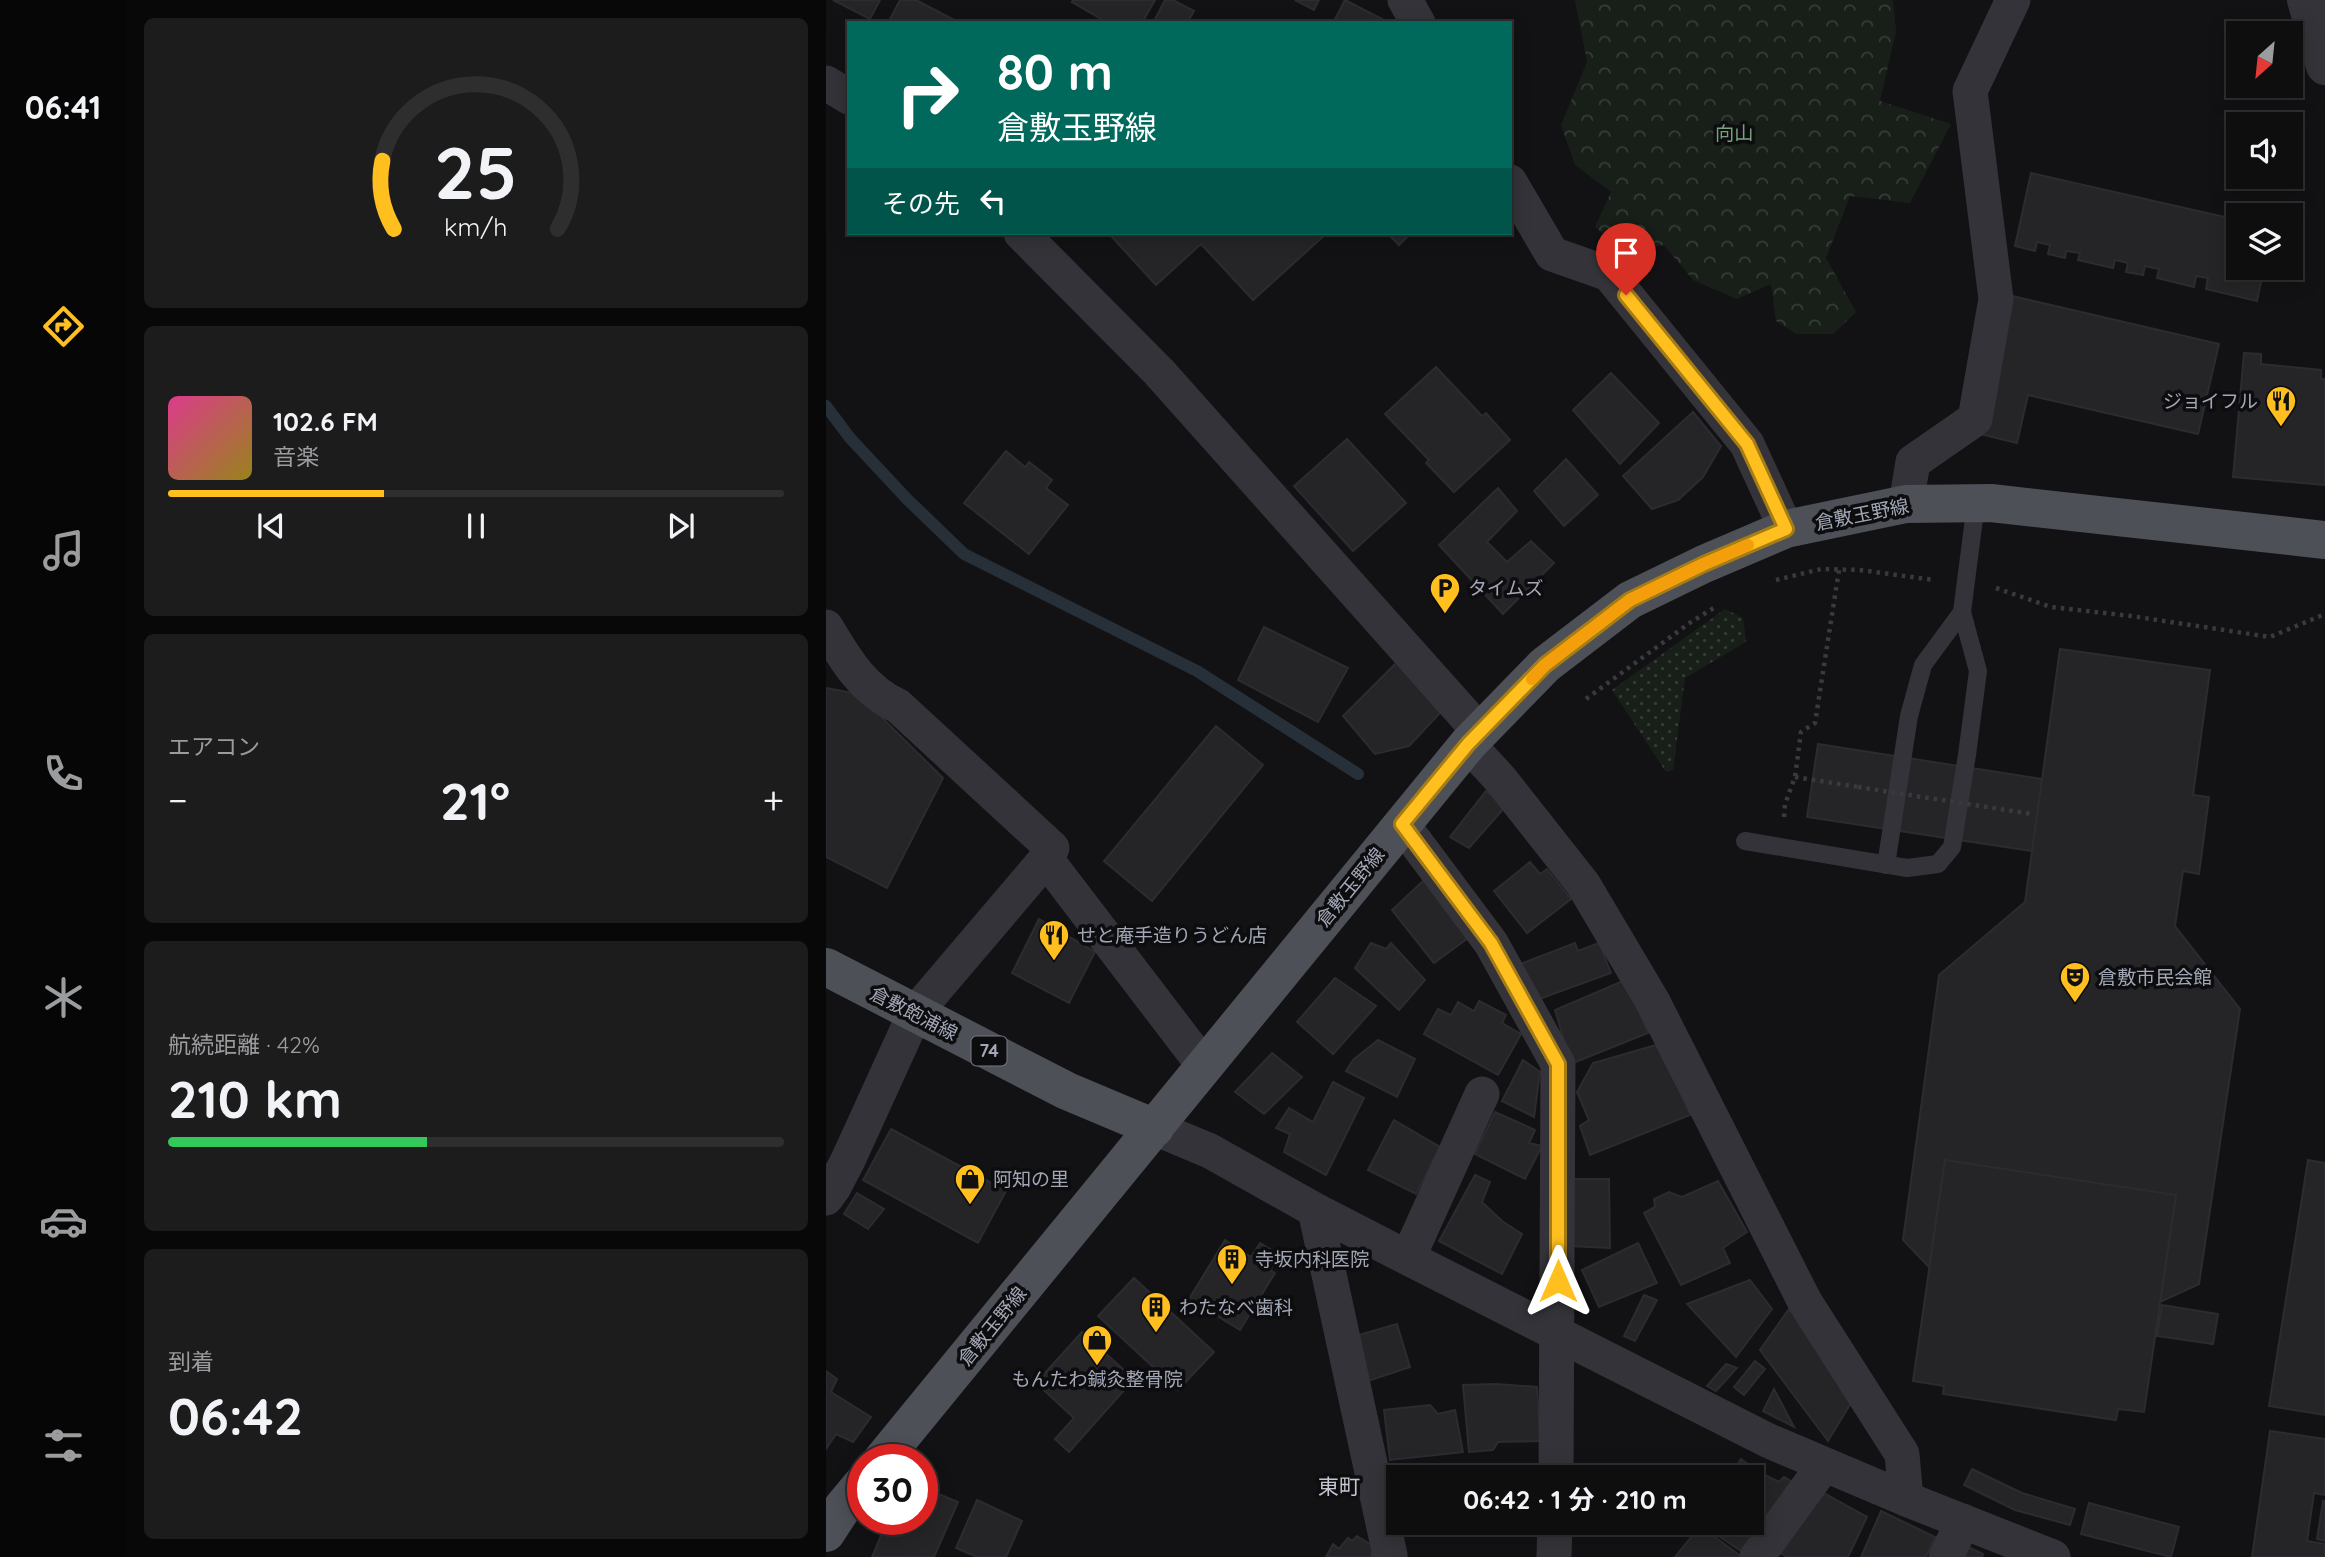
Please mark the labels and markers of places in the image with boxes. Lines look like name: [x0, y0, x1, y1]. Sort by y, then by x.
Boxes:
pin: [1596, 223, 1656, 295]
restaurant icon: ジョイフル: [2264, 384, 2298, 428]
place label: ジョイフル: [2163, 389, 2258, 413]
parking icon: タイムズ: [1428, 571, 1462, 615]
place label: タイムズ: [1468, 576, 1544, 600]
restaurant icon: せと庵手造りうどん店: [1037, 918, 1071, 962]
place label: せと庵手造りうどん店: [1077, 923, 1267, 947]
theatre icon: 倉敷市民会館: [2058, 960, 2092, 1004]
place label: 倉敷市民会館: [2098, 965, 2212, 989]
shop icon: 阿知の里: [953, 1162, 987, 1206]
place label: 阿知の里: [993, 1167, 1069, 1191]
building icon: 寺坂内科医院: [1215, 1242, 1249, 1286]
place label: 寺坂内科医院: [1255, 1247, 1369, 1271]
building icon: わたなべ歯科: [1139, 1290, 1173, 1334]
place label: わたなべ歯科: [1179, 1295, 1293, 1319]
shop icon: もんたわ鍼灸整骨院: [1080, 1323, 1114, 1367]
place label: もんたわ鍼灸整骨院: [1011, 1367, 1183, 1391]

